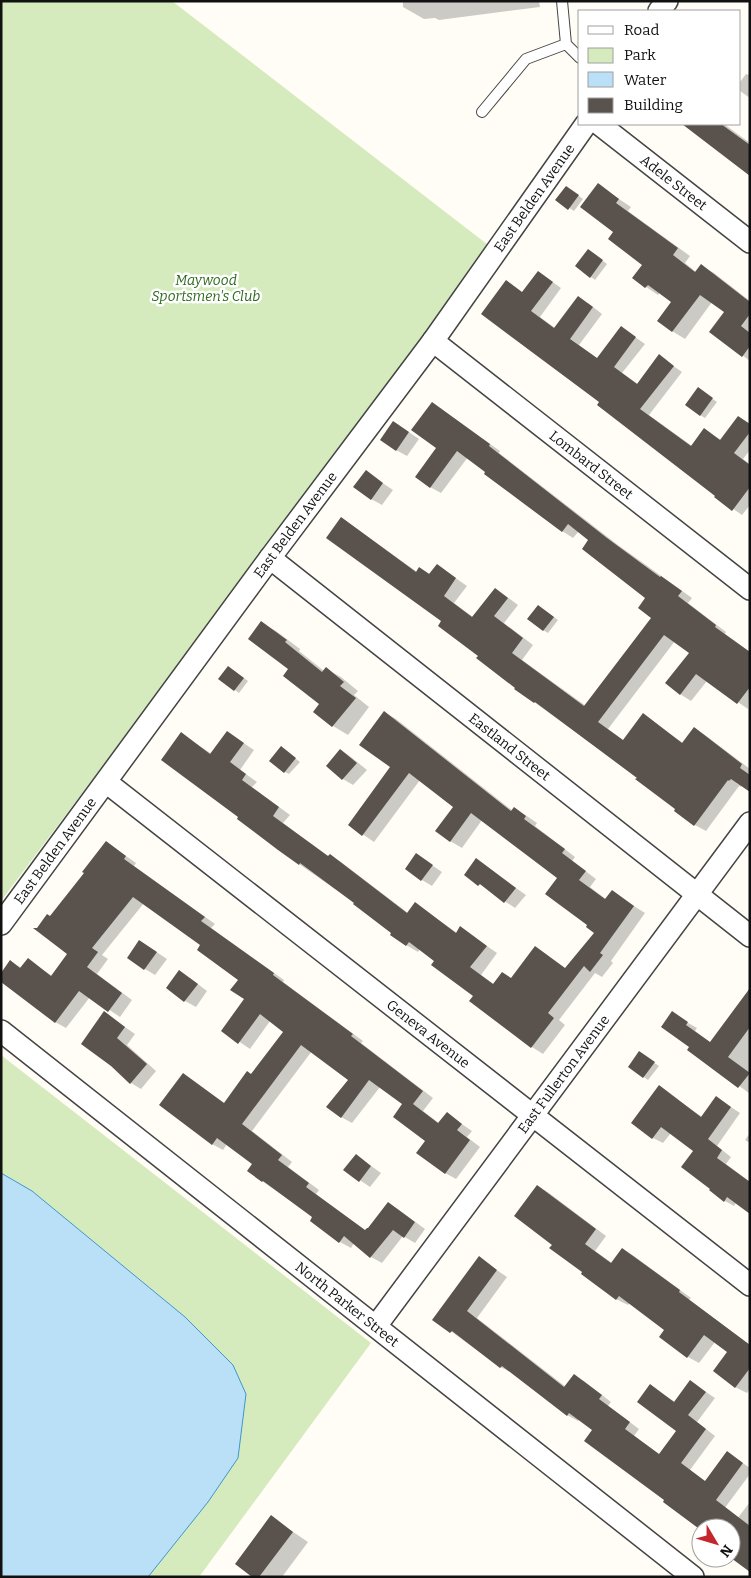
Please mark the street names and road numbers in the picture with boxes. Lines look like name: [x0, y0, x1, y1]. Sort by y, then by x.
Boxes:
street label: East Belden Avenue: [490, 140, 578, 255]
street label: Adele Street: [637, 151, 711, 214]
street label: Lombard Street: [546, 427, 636, 503]
street label: East Belden Avenue: [250, 468, 340, 581]
street label: Eastland Street: [466, 709, 554, 784]
street label: East Belden Avenue: [10, 794, 100, 907]
street label: Geneva Avenue: [383, 996, 473, 1072]
street label: East Fullerton Avenue: [514, 1012, 613, 1136]
street label: North Parker Street: [292, 1258, 402, 1350]

